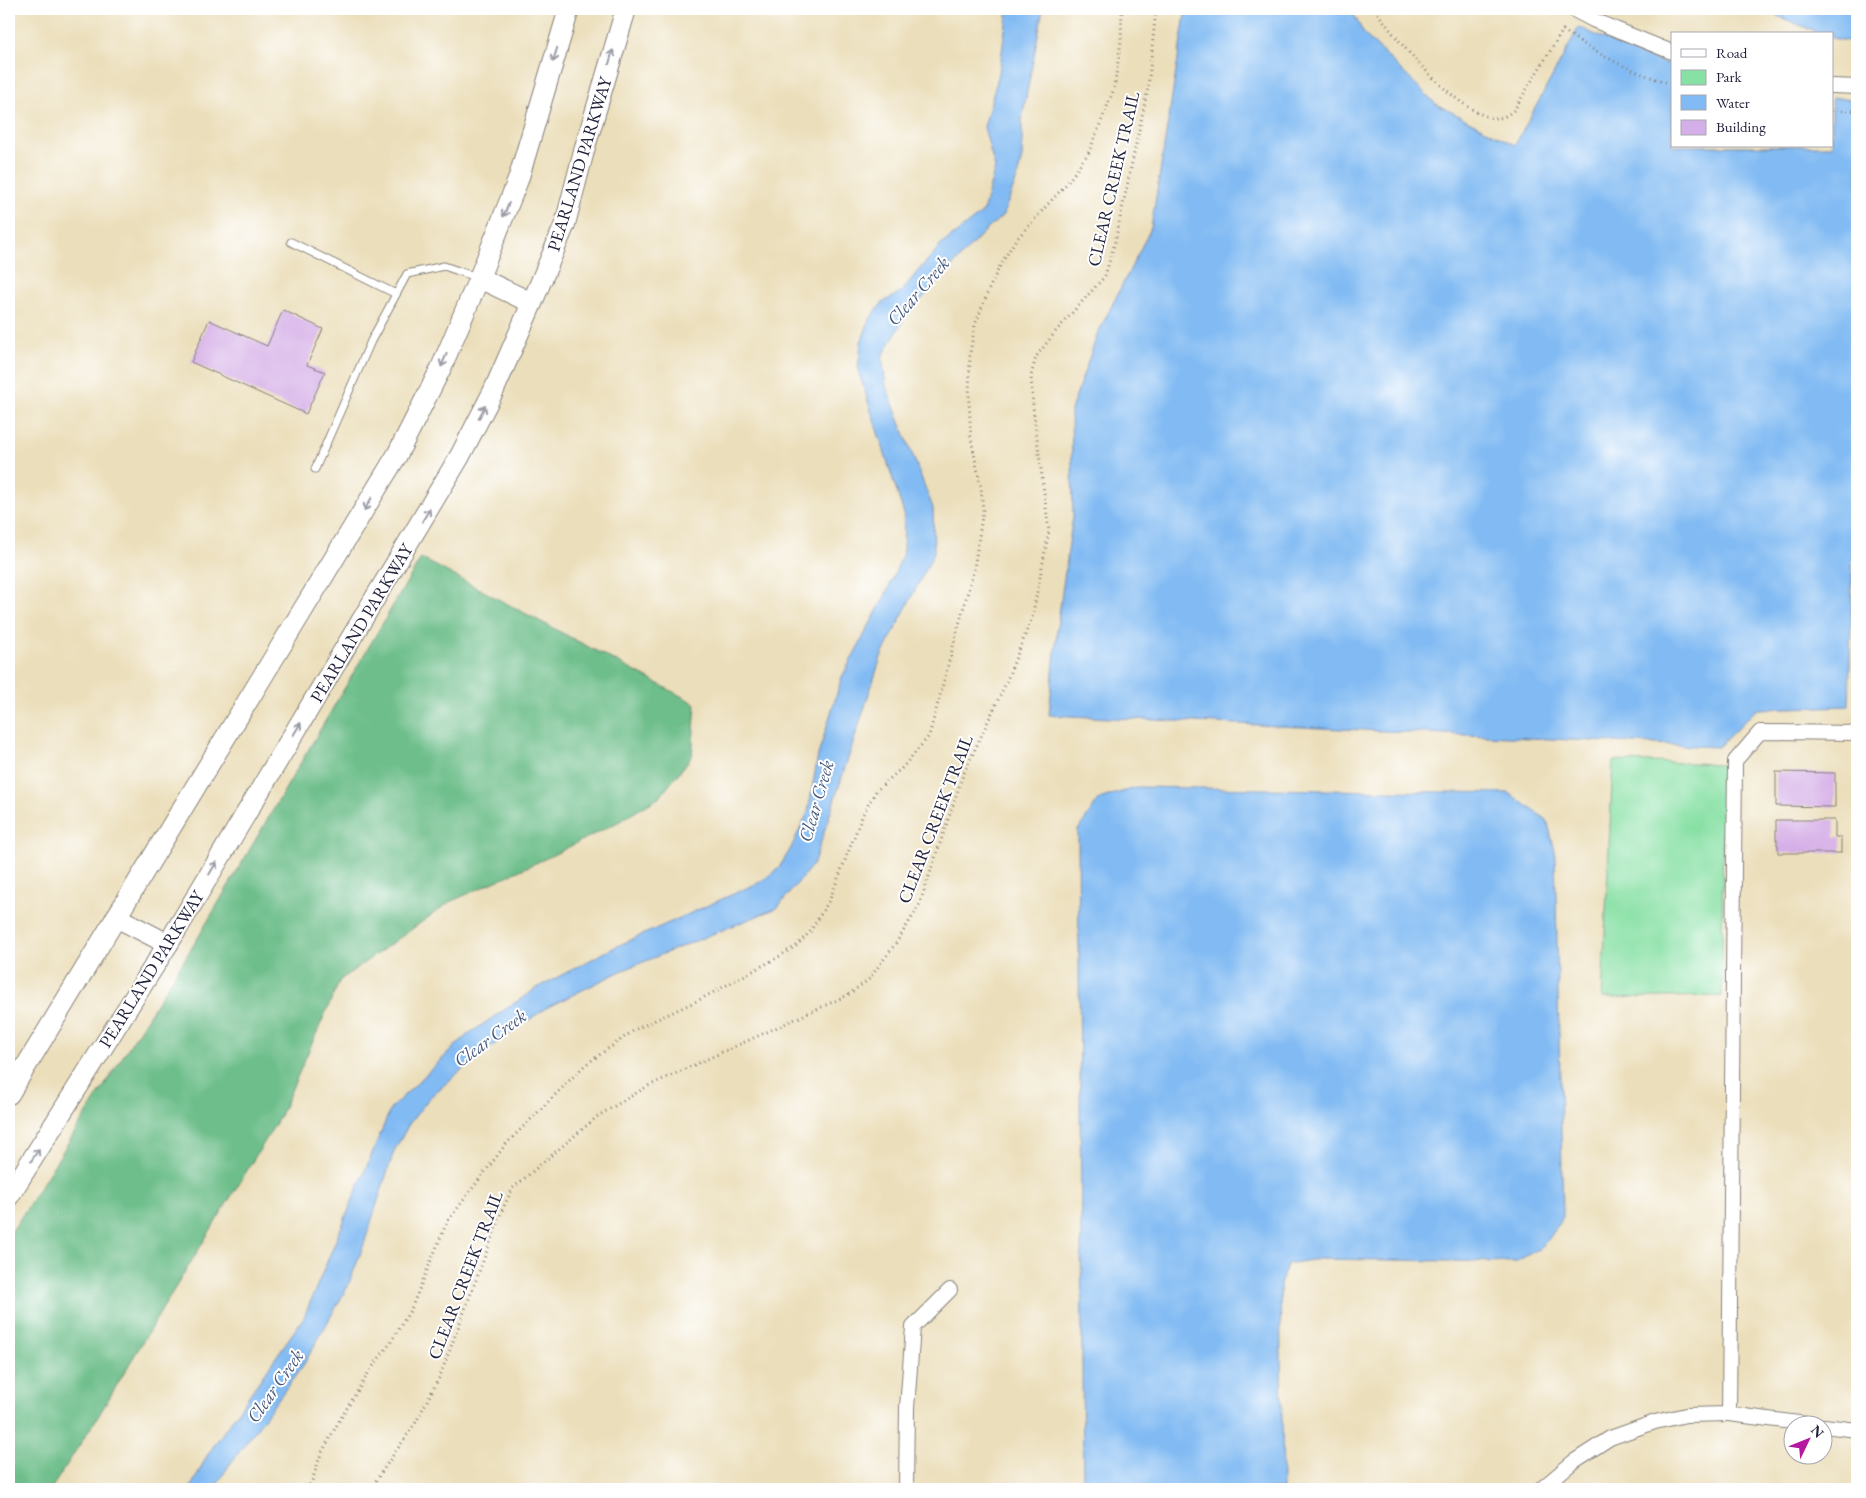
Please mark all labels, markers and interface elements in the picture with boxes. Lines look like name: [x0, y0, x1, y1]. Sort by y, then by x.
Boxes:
legend: [1671, 32, 1834, 148]
text: Road: [1716, 43, 1748, 62]
one-way arrow: [550, 47, 560, 63]
one-way arrow: [607, 50, 617, 66]
text: Park: [1716, 67, 1743, 86]
street label: PEARLAND PARKWAY: [541, 72, 617, 254]
street label: CLEAR CREEK TRAIL: [1082, 89, 1144, 269]
text: Water: [1716, 93, 1750, 112]
text: Building: [1716, 117, 1766, 136]
one-way arrow: [501, 202, 511, 217]
water label: Clear Creek: [881, 251, 955, 331]
one-way arrow: [439, 352, 448, 367]
one-way arrow: [477, 405, 487, 420]
one-way arrow: [362, 496, 372, 510]
one-way arrow: [421, 508, 431, 522]
street label: PEARLAND PARKWAY: [304, 538, 418, 707]
one-way arrow: [292, 722, 302, 736]
street label: CLEAR CREEK TRAIL: [892, 731, 978, 907]
water label: Clear Creek: [792, 757, 840, 845]
one-way arrow: [209, 862, 219, 876]
street label: PEARLAND PARKWAY: [93, 885, 210, 1052]
water label: Clear Creek: [449, 1003, 532, 1073]
one-way arrow: [30, 1148, 40, 1162]
street label: CLEAR CREEK TRAIL: [422, 1187, 508, 1363]
water label: Clear Creek: [241, 1344, 310, 1428]
north arrow: [1784, 1416, 1834, 1466]
text: N: [1807, 1421, 1828, 1442]

